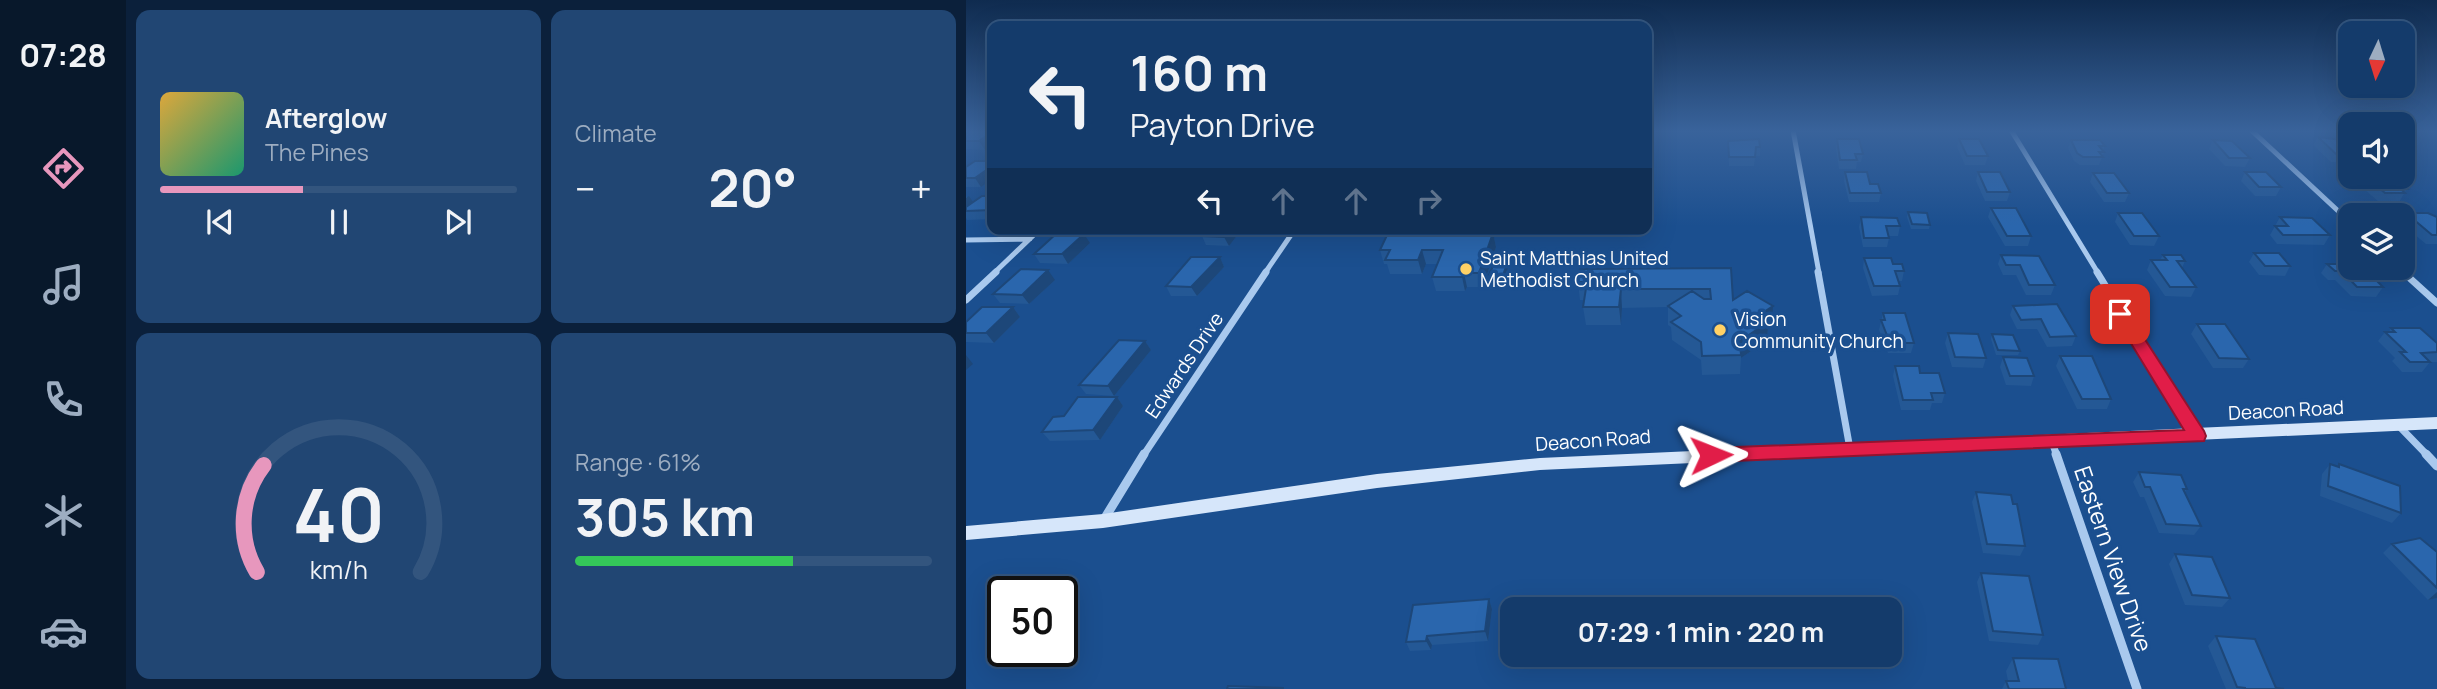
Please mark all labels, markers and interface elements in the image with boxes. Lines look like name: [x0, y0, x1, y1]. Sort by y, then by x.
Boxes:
north arrow: [2338, 21, 2415, 98]
map controls: [2338, 21, 2415, 280]
text: 07:28: [19, 33, 107, 77]
text: 160 m: [1130, 39, 1268, 106]
icon: left: [1015, 49, 1106, 140]
text: Afterglow: [265, 100, 387, 136]
text: Payton Drive: [1130, 103, 1315, 147]
button: sound: [2338, 112, 2415, 189]
text: Climate: [575, 117, 657, 149]
text: The Pines: [265, 136, 369, 168]
icon: directions: [39, 144, 88, 193]
text: 20°: [709, 152, 797, 223]
text: −: [575, 162, 596, 214]
text: +: [910, 162, 932, 214]
icon: left: [1191, 182, 1229, 220]
icon: ahead: [1264, 182, 1302, 220]
icon: ahead: [1337, 182, 1375, 220]
icon: right: [1410, 182, 1448, 220]
icon: previous: [201, 203, 239, 241]
icon: pause: [320, 203, 358, 241]
icon: next: [439, 203, 477, 241]
button: layers: [2338, 203, 2415, 280]
place label: Saint Matthias United Methodist Church: [1480, 245, 1669, 293]
icon: music: [39, 260, 88, 309]
marker: Saint Matthias United Methodist Church: [1458, 261, 1474, 277]
pin: [2090, 284, 2150, 344]
icon: arrive: [2101, 295, 2139, 333]
place label: Vision Community Church: [1734, 306, 1904, 354]
street label: Edwards Drive: [1139, 307, 1229, 423]
marker: Vision Community Church: [1712, 322, 1728, 338]
icon: phone: [39, 375, 88, 424]
street label: Deacon Road: [2227, 394, 2345, 426]
position arrow: [1674, 418, 1748, 492]
street label: Deacon Road: [1534, 423, 1652, 457]
text: Range · 61%: [575, 446, 701, 478]
street label: Eastern View Drive: [2067, 462, 2161, 656]
text: 40: [292, 464, 385, 564]
text: 305 km: [575, 481, 755, 552]
icon: climate: [39, 491, 88, 540]
text: km/h: [309, 552, 368, 587]
speed limit sign: 50: [987, 576, 1078, 667]
icon: car: [39, 607, 88, 656]
text: 07:29 · 1 min · 220 m: [1578, 614, 1824, 650]

